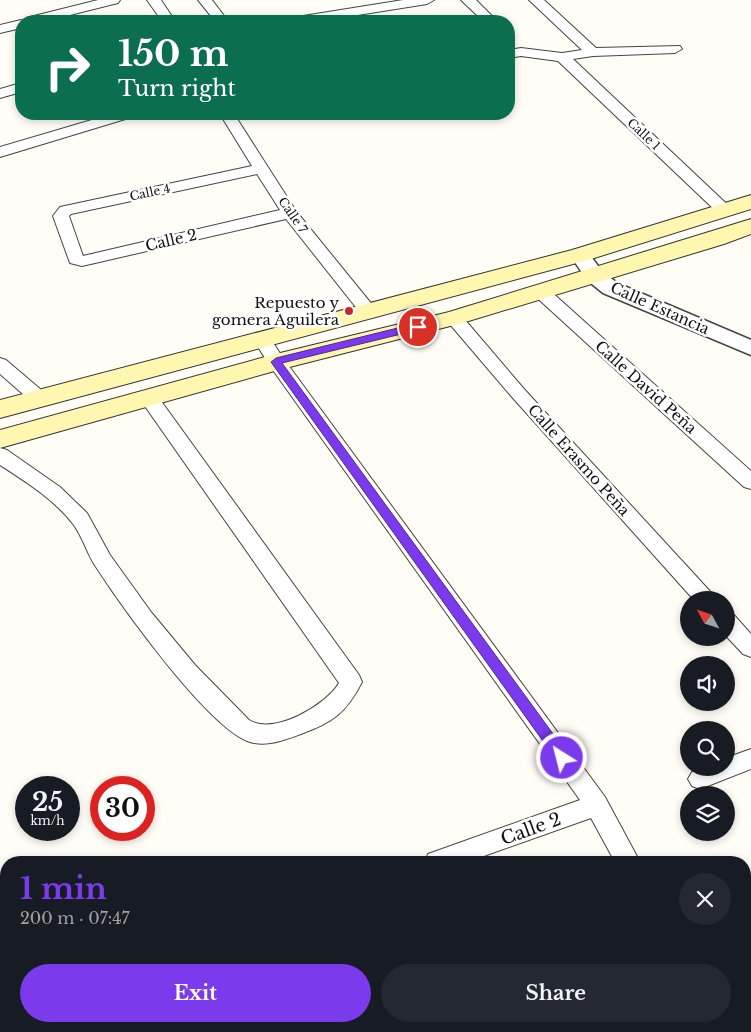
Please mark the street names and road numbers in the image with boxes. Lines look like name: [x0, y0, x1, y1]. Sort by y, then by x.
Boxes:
street label: Calle 1: [624, 115, 664, 153]
street label: Calle 4: [128, 180, 172, 204]
street label: Calle 7: [275, 194, 311, 237]
street label: Calle 2: [143, 225, 199, 255]
street label: Calle Estancia: [607, 278, 713, 339]
street label: Calle David Peña: [591, 336, 701, 438]
street label: Calle Erasmo Peña: [524, 400, 635, 520]
street label: Calle 2: [498, 808, 564, 850]

